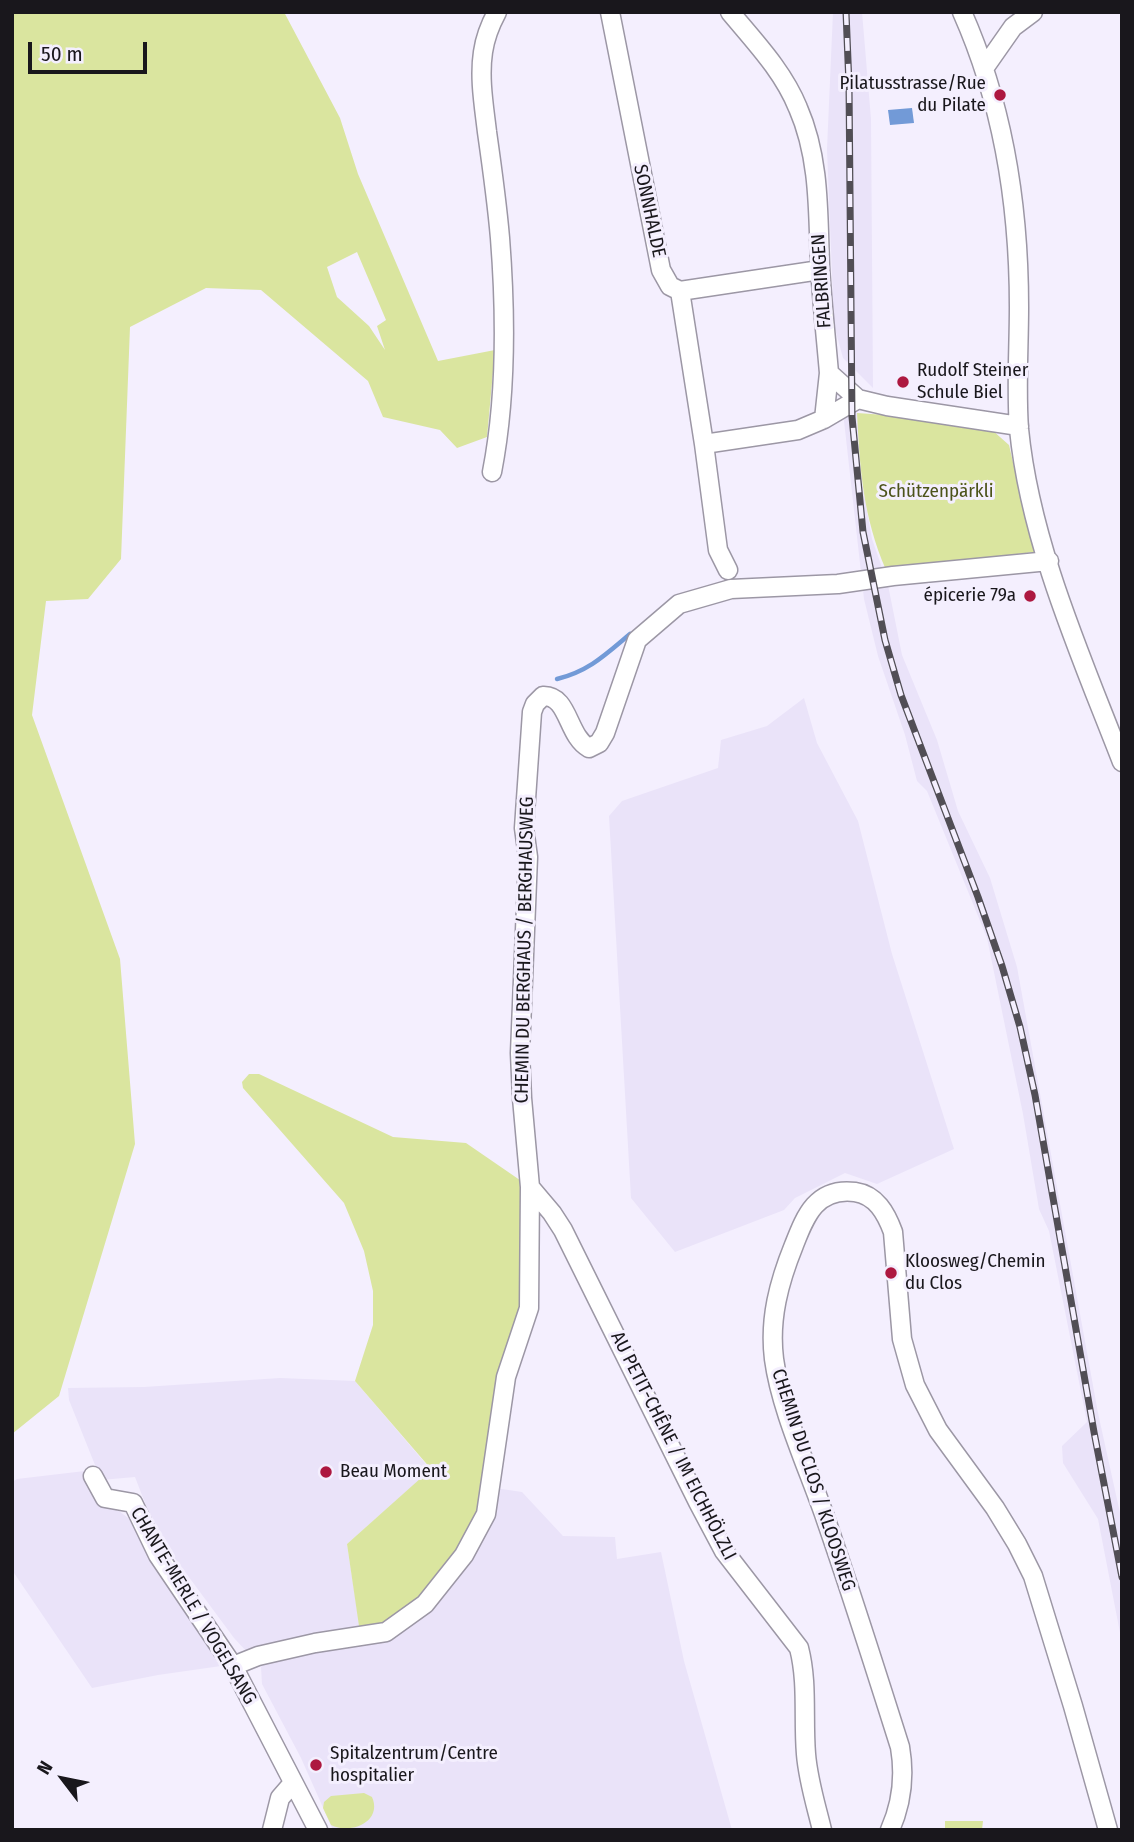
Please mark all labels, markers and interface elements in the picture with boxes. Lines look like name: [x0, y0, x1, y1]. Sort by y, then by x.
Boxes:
scale bar: [32, 28, 150, 72]
text: 50 m: [41, 41, 83, 67]
place label: Pilatusstrasse/Rue du Pilate: [839, 73, 986, 117]
marker: Pilatusstrasse/Rue du Pilate: [992, 87, 1008, 103]
street label: SONNHALDE: [628, 163, 670, 259]
street label: FALBRINGEN: [807, 233, 837, 329]
place label: Rudolf Steiner Schule Biel: [917, 360, 1028, 404]
marker: Rudolf Steiner Schule Biel: [895, 374, 911, 390]
park label: Schützenpärkli: [878, 481, 994, 503]
place label: épicerie 79a: [924, 585, 1016, 607]
marker: épicerie 79a: [1022, 588, 1038, 604]
street label: CHEMIN DU BERGHAUS / BERGHAUSWEG: [511, 796, 539, 1104]
place label: Kloosweg/Chemin du Clos: [905, 1251, 1045, 1295]
marker: Kloosweg/Chemin du Clos: [883, 1265, 899, 1281]
street label: AU PETIT-CHÊNE / IM EICHHÖLZLI: [605, 1328, 741, 1564]
street label: CHEMIN DU CLOS / KLOOSWEG: [766, 1366, 860, 1594]
place label: Beau Moment: [340, 1461, 447, 1483]
marker: Beau Moment: [318, 1464, 334, 1480]
street label: CHANTE-MERLE / VOGELSANG: [125, 1503, 261, 1709]
place label: Spitalzentrum/Centre hospitalier: [330, 1743, 498, 1787]
north arrow: [28, 1744, 98, 1814]
text: N: [32, 1757, 58, 1779]
marker: Spitalzentrum/Centre hospitalier: [308, 1757, 324, 1773]

